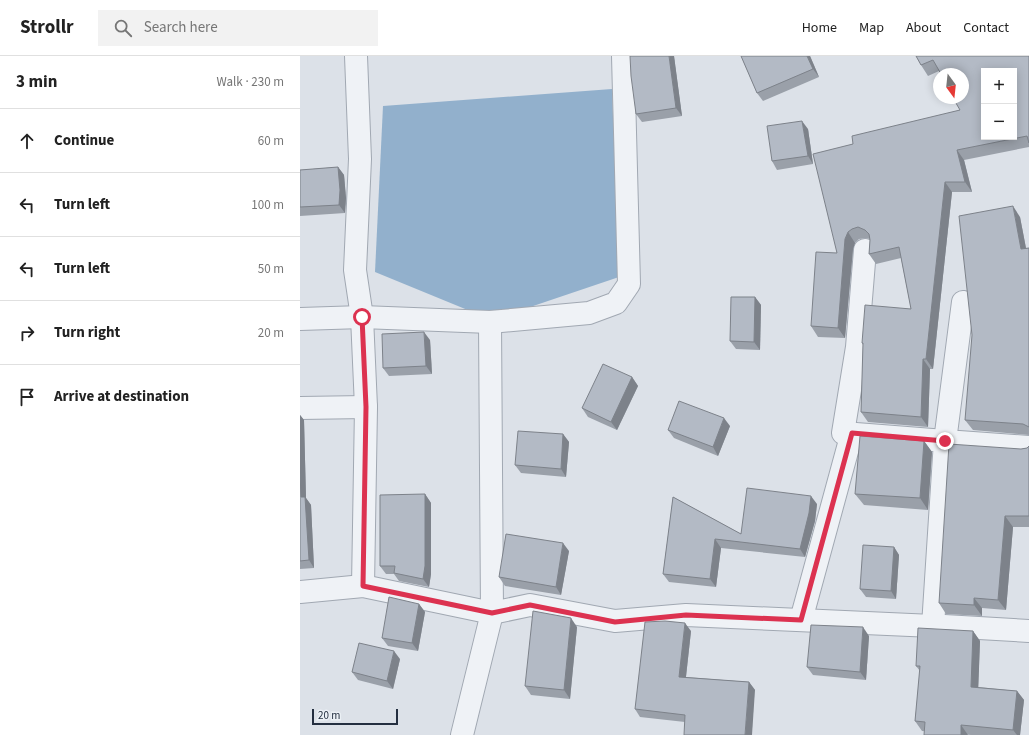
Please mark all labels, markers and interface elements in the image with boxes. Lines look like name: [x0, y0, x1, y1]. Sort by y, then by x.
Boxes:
search box: [98, 10, 378, 46]
text: Strollr: [20, 14, 74, 41]
icon: search: [112, 17, 134, 39]
text: Search here: [144, 17, 218, 38]
text: Home: [802, 18, 837, 38]
text: Map: [859, 18, 884, 38]
text: About: [906, 18, 941, 38]
text: Contact: [963, 18, 1009, 38]
north arrow: [933, 68, 969, 104]
map controls: [981, 68, 1017, 140]
button: +: [981, 68, 1017, 104]
text: 3 min: [16, 70, 57, 94]
text: Walk · 230 m: [216, 73, 284, 91]
button: −: [981, 104, 1017, 140]
icon: ahead: [16, 130, 38, 152]
text: Continue: [54, 130, 114, 151]
text: 60 m: [258, 132, 284, 150]
icon: left: [16, 194, 38, 216]
text: Turn left: [54, 194, 110, 215]
text: 100 m: [251, 196, 284, 214]
icon: left: [16, 258, 38, 280]
text: Turn left: [54, 258, 110, 279]
text: 50 m: [258, 260, 284, 278]
route start: [353, 308, 371, 326]
icon: right: [16, 322, 38, 344]
text: Turn right: [54, 322, 120, 343]
text: 20 m: [258, 324, 284, 342]
icon: arrive: [16, 386, 38, 408]
text: Arrive at destination: [54, 386, 189, 407]
route end: [936, 432, 954, 450]
scale bar: [312, 707, 398, 726]
text: 20 m: [318, 708, 340, 723]

